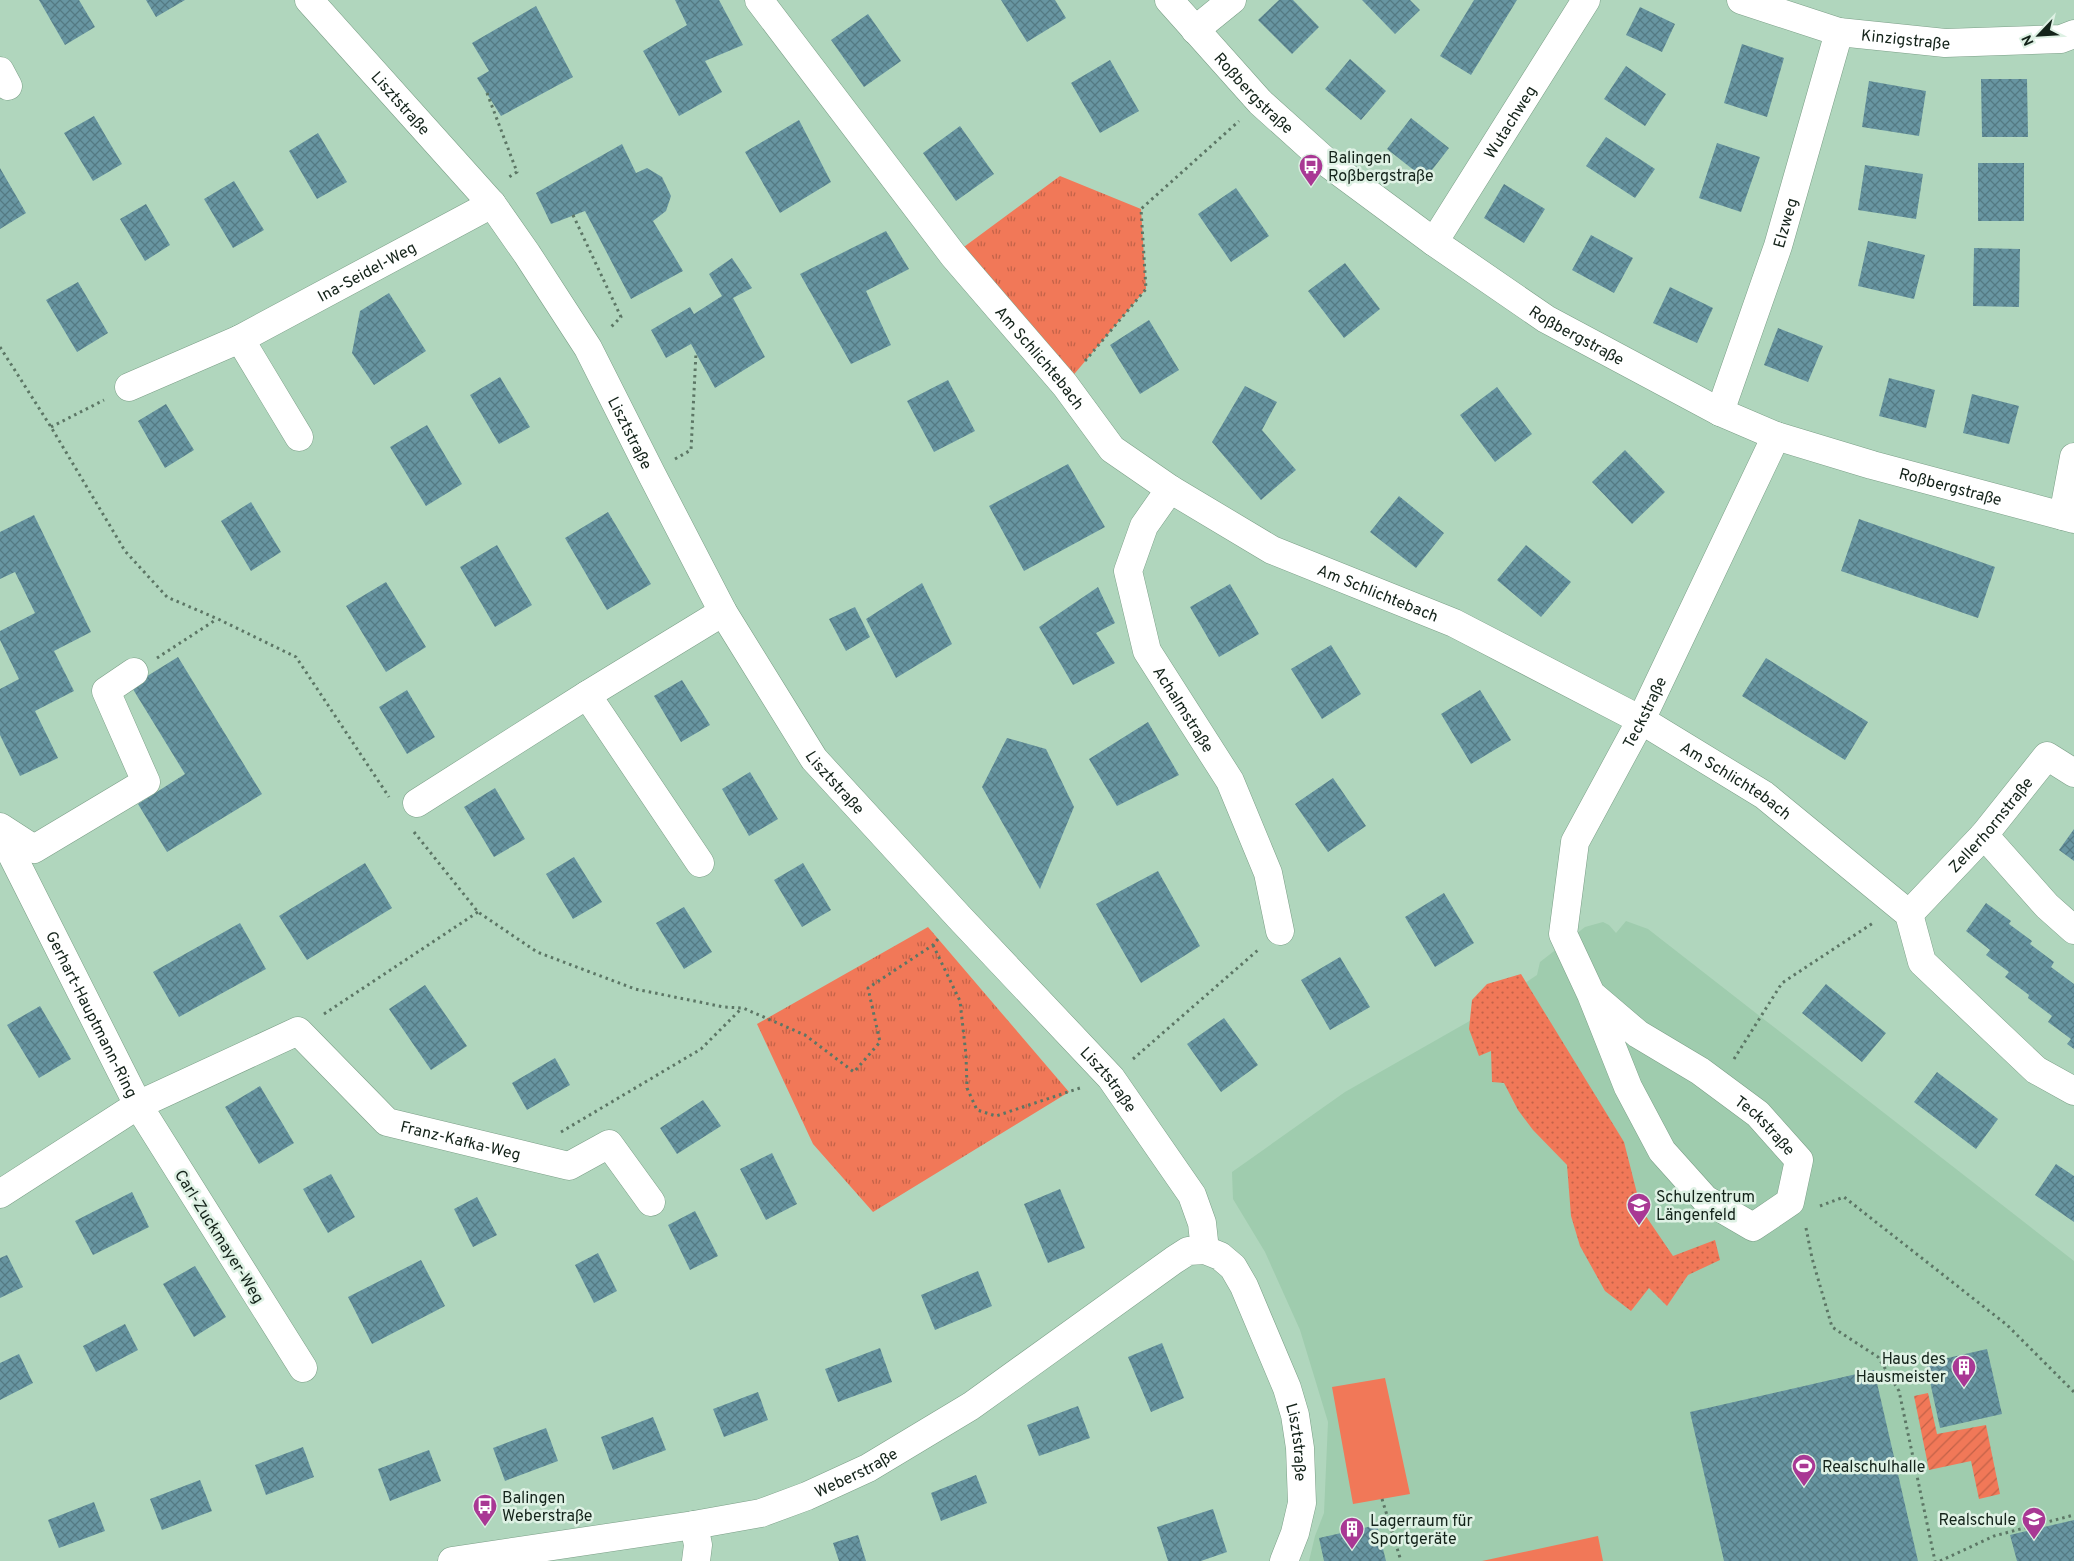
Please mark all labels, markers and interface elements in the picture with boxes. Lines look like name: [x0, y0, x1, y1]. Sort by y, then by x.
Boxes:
north arrow: [2014, 10, 2064, 60]
street label: Kinzigstraße: [1860, 26, 1950, 55]
text: N: [2019, 32, 2038, 48]
street label: Roßbergstraße: [1209, 49, 1297, 139]
street label: Lisztstraße: [366, 68, 433, 140]
street label: Wutachweg: [1481, 82, 1542, 163]
place label: Balingen Roßbergstraße: [1328, 149, 1434, 187]
bus stop icon: Balingen Roßbergstraße: [1298, 153, 1324, 187]
street label: Elzweg: [1770, 196, 1803, 251]
street label: Ina-Seidel-Weg: [315, 238, 420, 308]
street label: Roßbergstraße: [1524, 302, 1627, 371]
street label: Am Schlichtebach: [990, 303, 1088, 414]
street label: Lisztstraße: [602, 394, 656, 473]
street label: Roßbergstraße: [1896, 465, 2004, 511]
street label: Am Schlichtebach: [1314, 561, 1441, 628]
street label: Achalmstraße: [1147, 663, 1217, 757]
street label: Teckstraße: [1620, 674, 1672, 752]
street label: Am Schlichtebach: [1676, 738, 1795, 825]
street label: Lisztstraße: [800, 748, 868, 819]
street label: Zellerhornstraße: [1945, 774, 2038, 878]
street label: Gerhart-Hauptmann-Ring: [40, 928, 141, 1102]
street label: Lisztstraße: [1075, 1044, 1140, 1117]
street label: Teckstraße: [1730, 1092, 1798, 1161]
street label: Franz-Kafka-Weg: [398, 1118, 523, 1166]
street label: Carl-Zuckmayer-Weg: [169, 1167, 268, 1308]
place label: Schulzentrum Längenfeld: [1656, 1188, 1755, 1226]
school or university icon: Schulzentrum Längenfeld: [1626, 1192, 1652, 1226]
place label: Haus des Hausmeister: [1856, 1350, 1946, 1388]
building icon: Haus des Hausmeister: [1951, 1354, 1977, 1388]
street label: Lisztstraße: [1280, 1401, 1309, 1482]
street label: Weberstraße: [812, 1444, 902, 1503]
sports icon: Realschulhalle: [1791, 1453, 1817, 1487]
place label: Realschulhalle: [1822, 1458, 1925, 1478]
place label: Balingen Weberstraße: [502, 1489, 592, 1527]
bus stop icon: Balingen Weberstraße: [472, 1493, 498, 1527]
school or university icon: Realschule: [2021, 1506, 2047, 1540]
place label: Realschule: [1938, 1511, 2016, 1531]
place label: Lagerraum für Sportgeräte: [1370, 1512, 1473, 1550]
building icon: Lagerraum für Sportgeräte: [1339, 1516, 1365, 1550]

